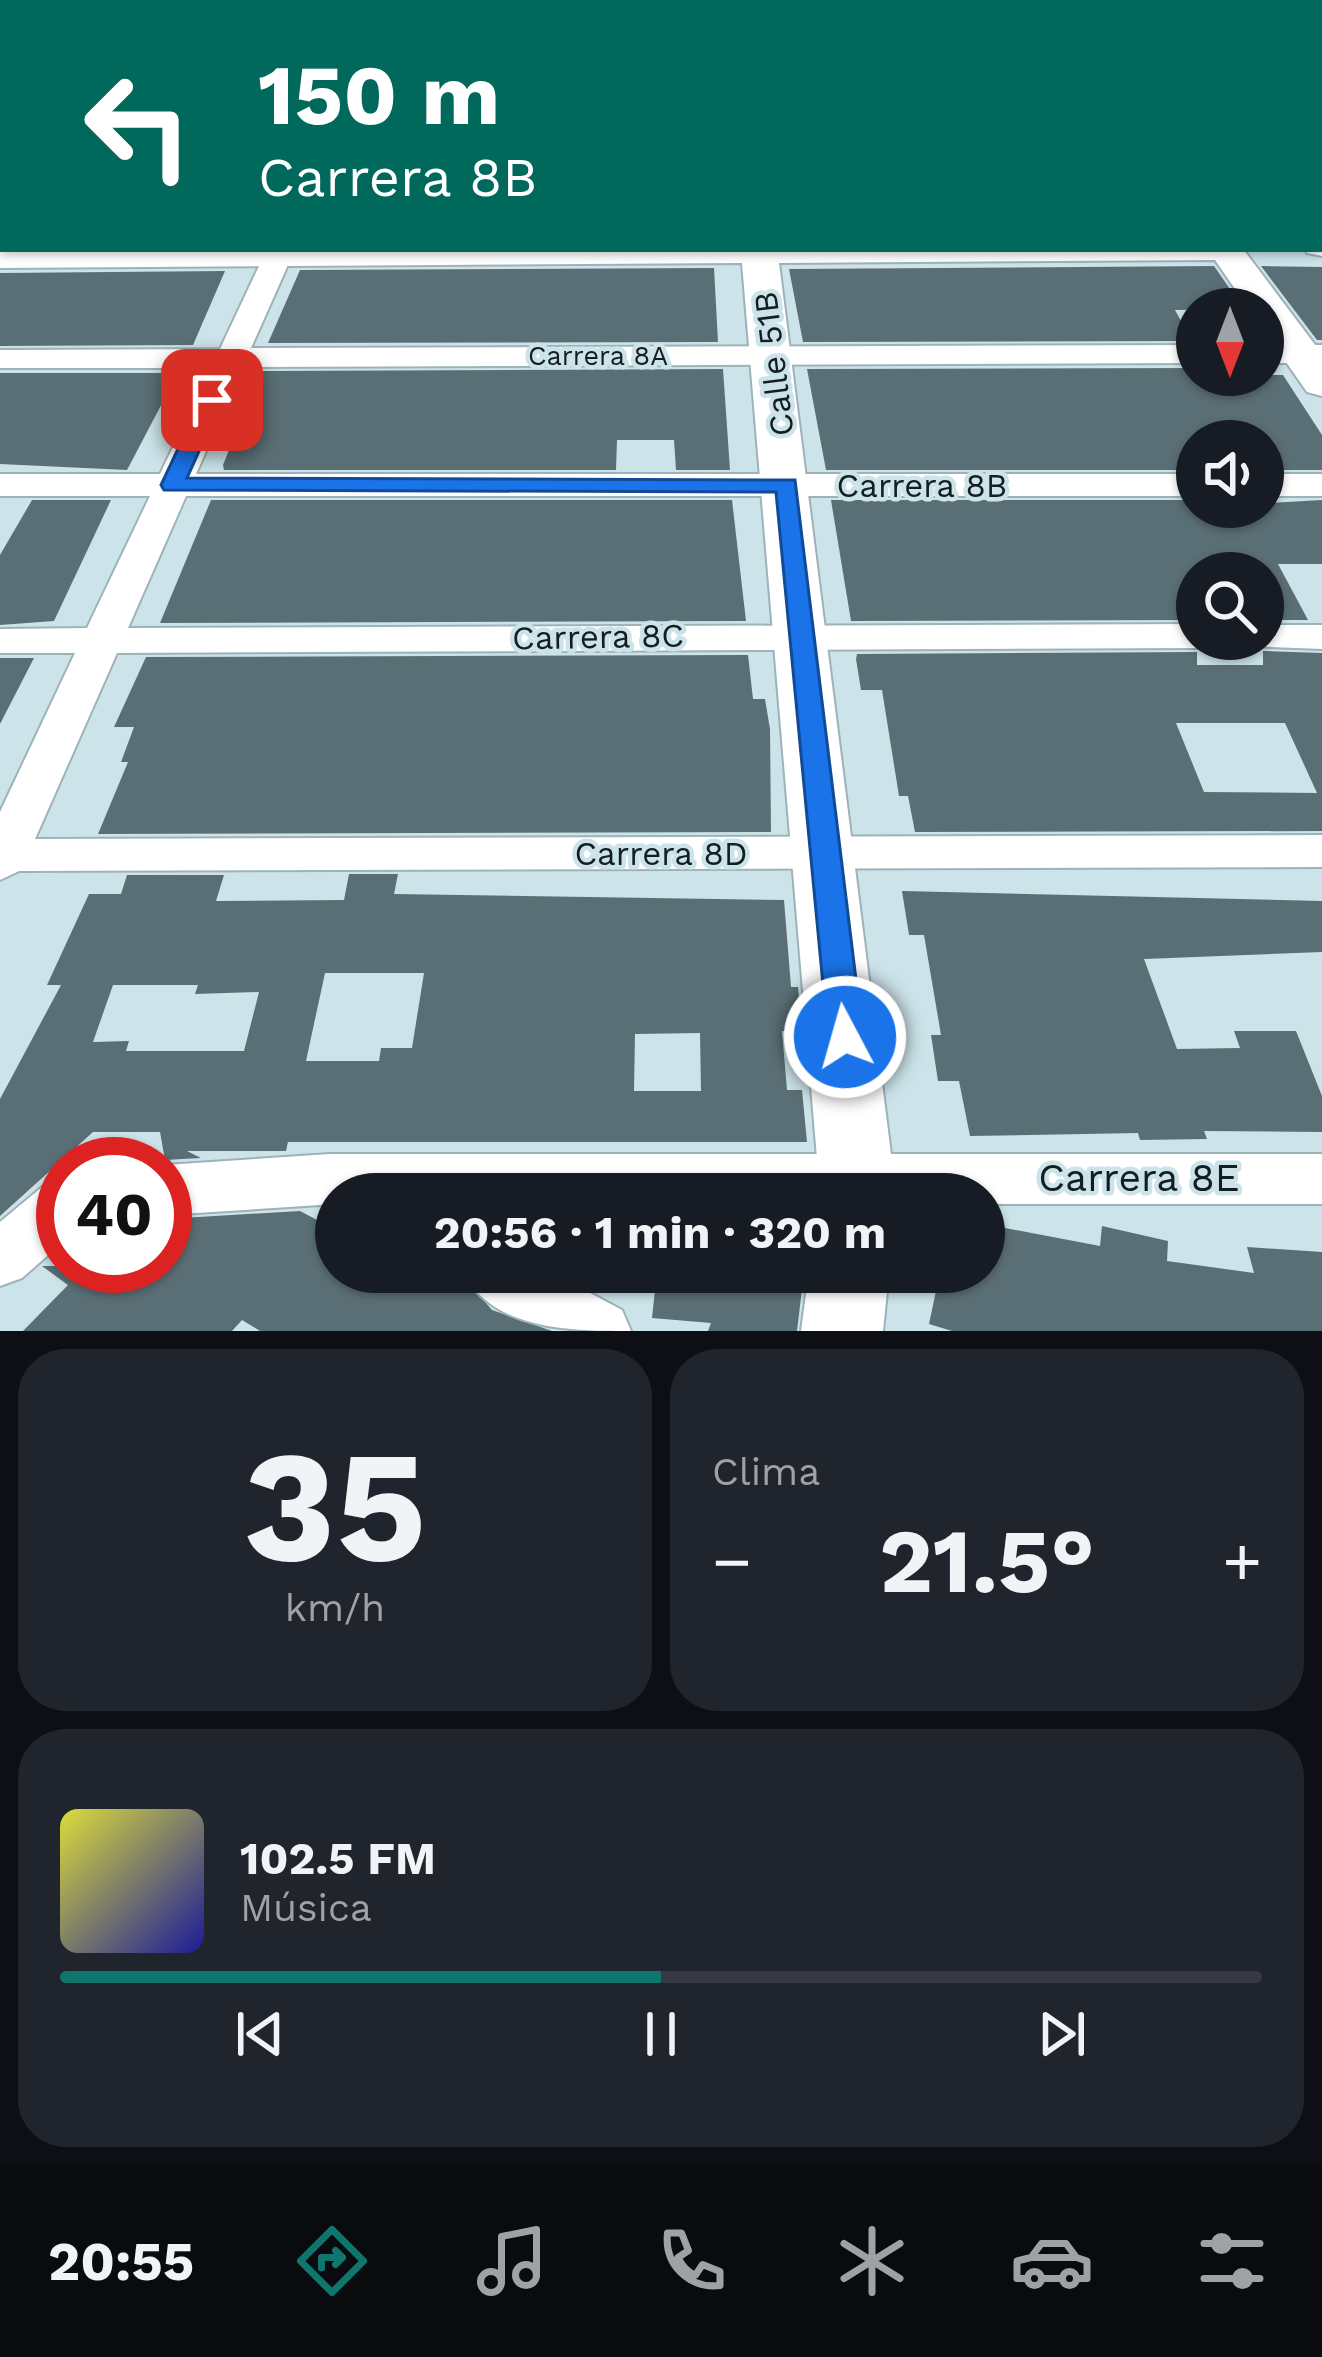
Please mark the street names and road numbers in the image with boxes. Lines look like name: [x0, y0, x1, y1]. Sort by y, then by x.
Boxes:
street label: Calle 51B: [745, 289, 802, 438]
street label: Carrera 8A: [528, 340, 668, 372]
street label: Carrera 8B: [837, 466, 1007, 505]
street label: Carrera 8C: [512, 616, 684, 657]
street label: Carrera 8D: [574, 834, 748, 873]
street label: Carrera 8E: [1038, 1155, 1240, 1200]

